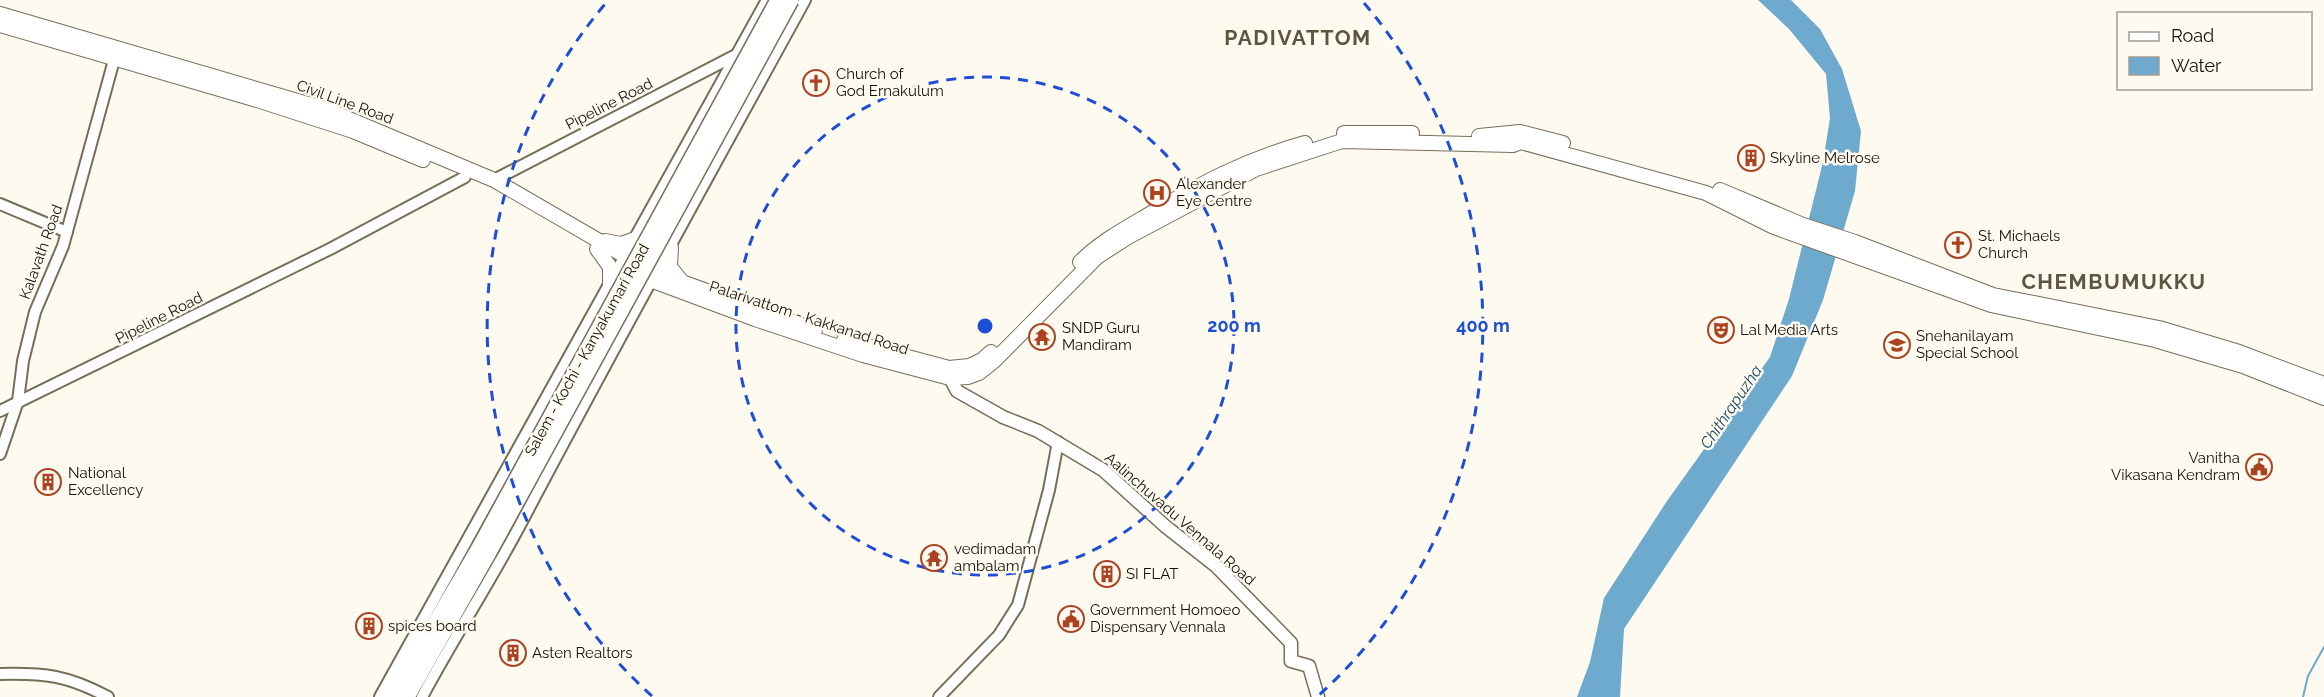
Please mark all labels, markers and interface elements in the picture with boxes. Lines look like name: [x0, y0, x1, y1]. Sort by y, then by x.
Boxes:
legend: [2117, 12, 2312, 90]
district label: PADIVATTOM: [1224, 25, 1372, 50]
text: Road: [2171, 25, 2214, 46]
text: Water: [2171, 55, 2222, 76]
place label: Church of God Ernakulum: [836, 65, 944, 100]
church icon: Church of God Ernakulum: [801, 68, 831, 98]
street label: Pipeline Road: [562, 74, 656, 134]
street label: Civil Line Road: [294, 76, 396, 128]
building icon: Skyline Melrose: [1736, 143, 1766, 173]
place label: Skyline Melrose: [1770, 149, 1880, 167]
place label: Alexander Eye Centre: [1176, 175, 1252, 210]
hospital icon: Alexander Eye Centre: [1142, 178, 1172, 208]
street label: Kalavath Road: [16, 202, 66, 302]
place label: St. Michaels Church: [1978, 227, 2060, 262]
church icon: St. Michaels Church: [1943, 230, 1973, 260]
street label: Salem - Kochi - Kanyakumari Road: [521, 241, 653, 459]
district label: CHEMBUMUKKU: [2021, 269, 2207, 294]
street label: Palarivattom - Kakkanad Road: [707, 277, 911, 359]
street label: Pipeline Road: [112, 288, 206, 348]
text: 200 m: [1207, 315, 1261, 336]
text: 400 m: [1456, 315, 1510, 336]
theatre icon: Lal Media Arts: [1706, 315, 1736, 345]
centre of rings: [975, 316, 995, 336]
place label: SNDP Guru Mandiram: [1062, 319, 1140, 354]
place label: Lal Media Arts: [1740, 321, 1838, 339]
temple icon: SNDP Guru Mandiram: [1027, 322, 1057, 352]
place label: Snehanilayam Special School: [1916, 327, 2019, 362]
school or university icon: Snehanilayam Special School: [1882, 330, 1912, 360]
water label: Chithrapuzha: [1696, 361, 1766, 452]
street label: Aalinchuvadu Vennala Road: [1101, 449, 1259, 589]
place label: Vanitha Vikasana Kendram: [2111, 449, 2240, 484]
public building icon: Vanitha Vikasana Kendram: [2244, 452, 2274, 482]
place label: National Excellency: [68, 464, 143, 499]
building icon: National Excellency: [33, 467, 63, 497]
place label: vedimadam ambalam: [954, 540, 1036, 575]
temple icon: vedimadam ambalam: [919, 543, 949, 573]
building icon: SI FLAT: [1092, 559, 1122, 589]
place label: SI FLAT: [1126, 565, 1179, 583]
place label: Government Homoeo Dispensary Vennala: [1090, 601, 1240, 636]
public building icon: Government Homoeo Dispensary Vennala: [1056, 604, 1086, 634]
building icon: spices board: [354, 611, 384, 641]
place label: spices board: [388, 617, 477, 635]
building icon: Asten Realtors: [498, 638, 528, 668]
place label: Asten Realtors: [532, 644, 632, 662]

